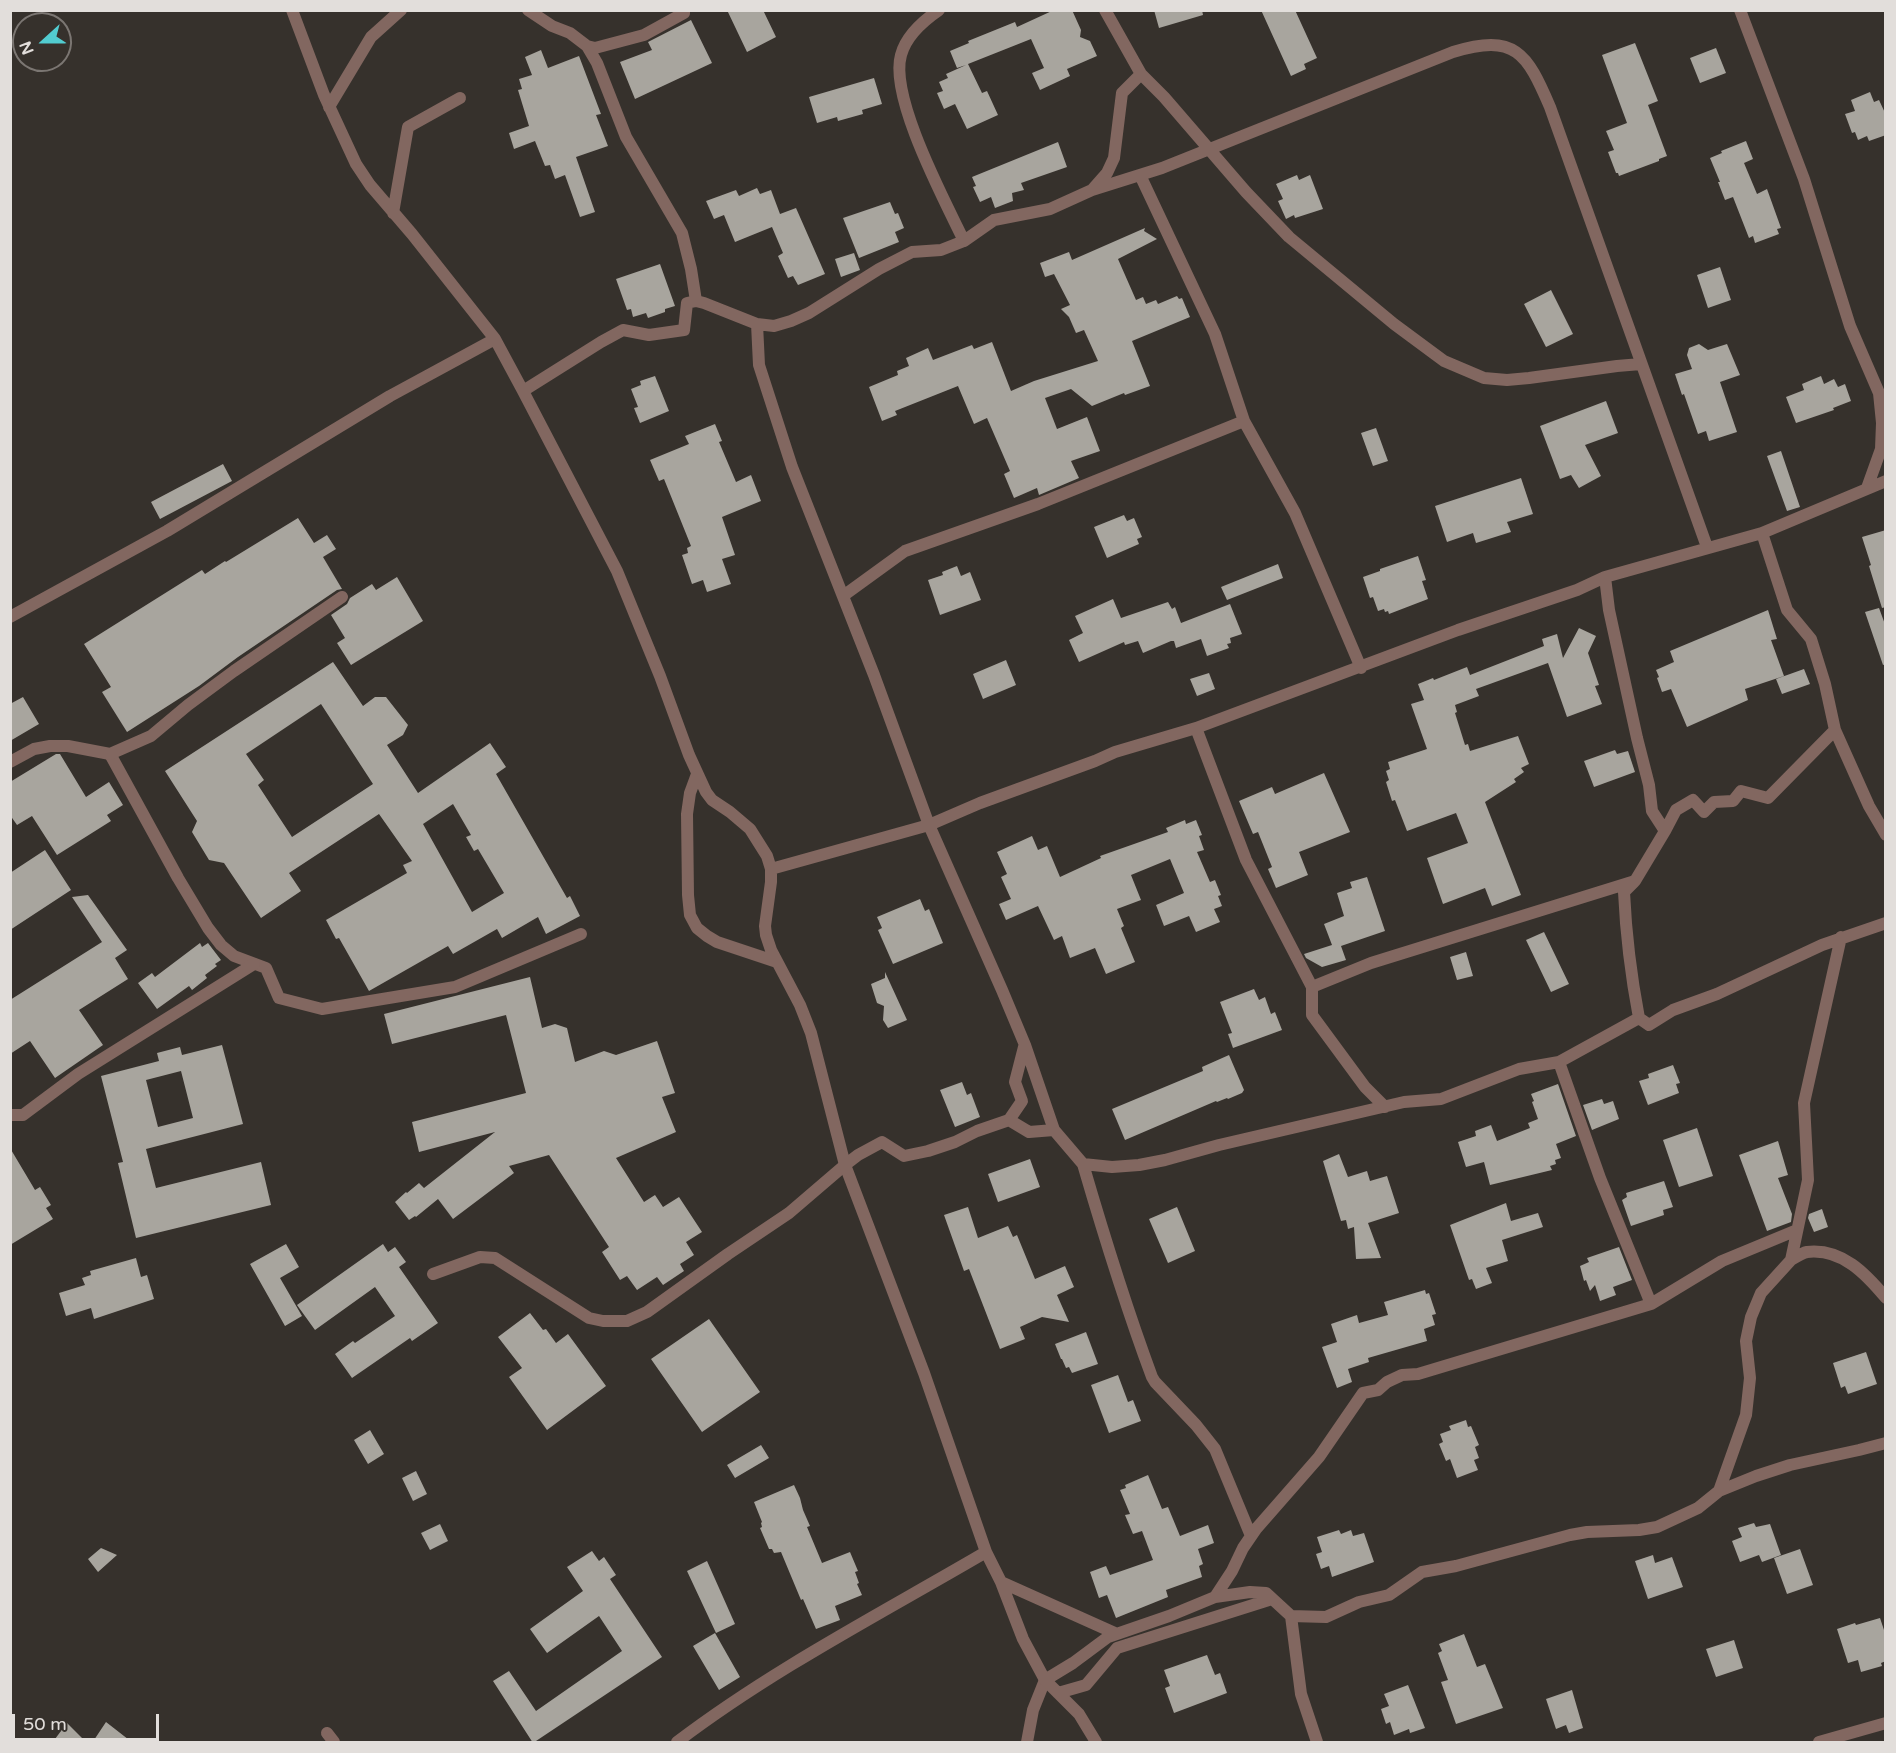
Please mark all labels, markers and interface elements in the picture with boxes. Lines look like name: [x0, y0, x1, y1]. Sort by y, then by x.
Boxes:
north arrow: [12, 12, 72, 72]
text: N: [15, 38, 39, 57]
scale bar: [15, 1702, 162, 1740]
text: 50 m: [23, 1713, 67, 1735]

